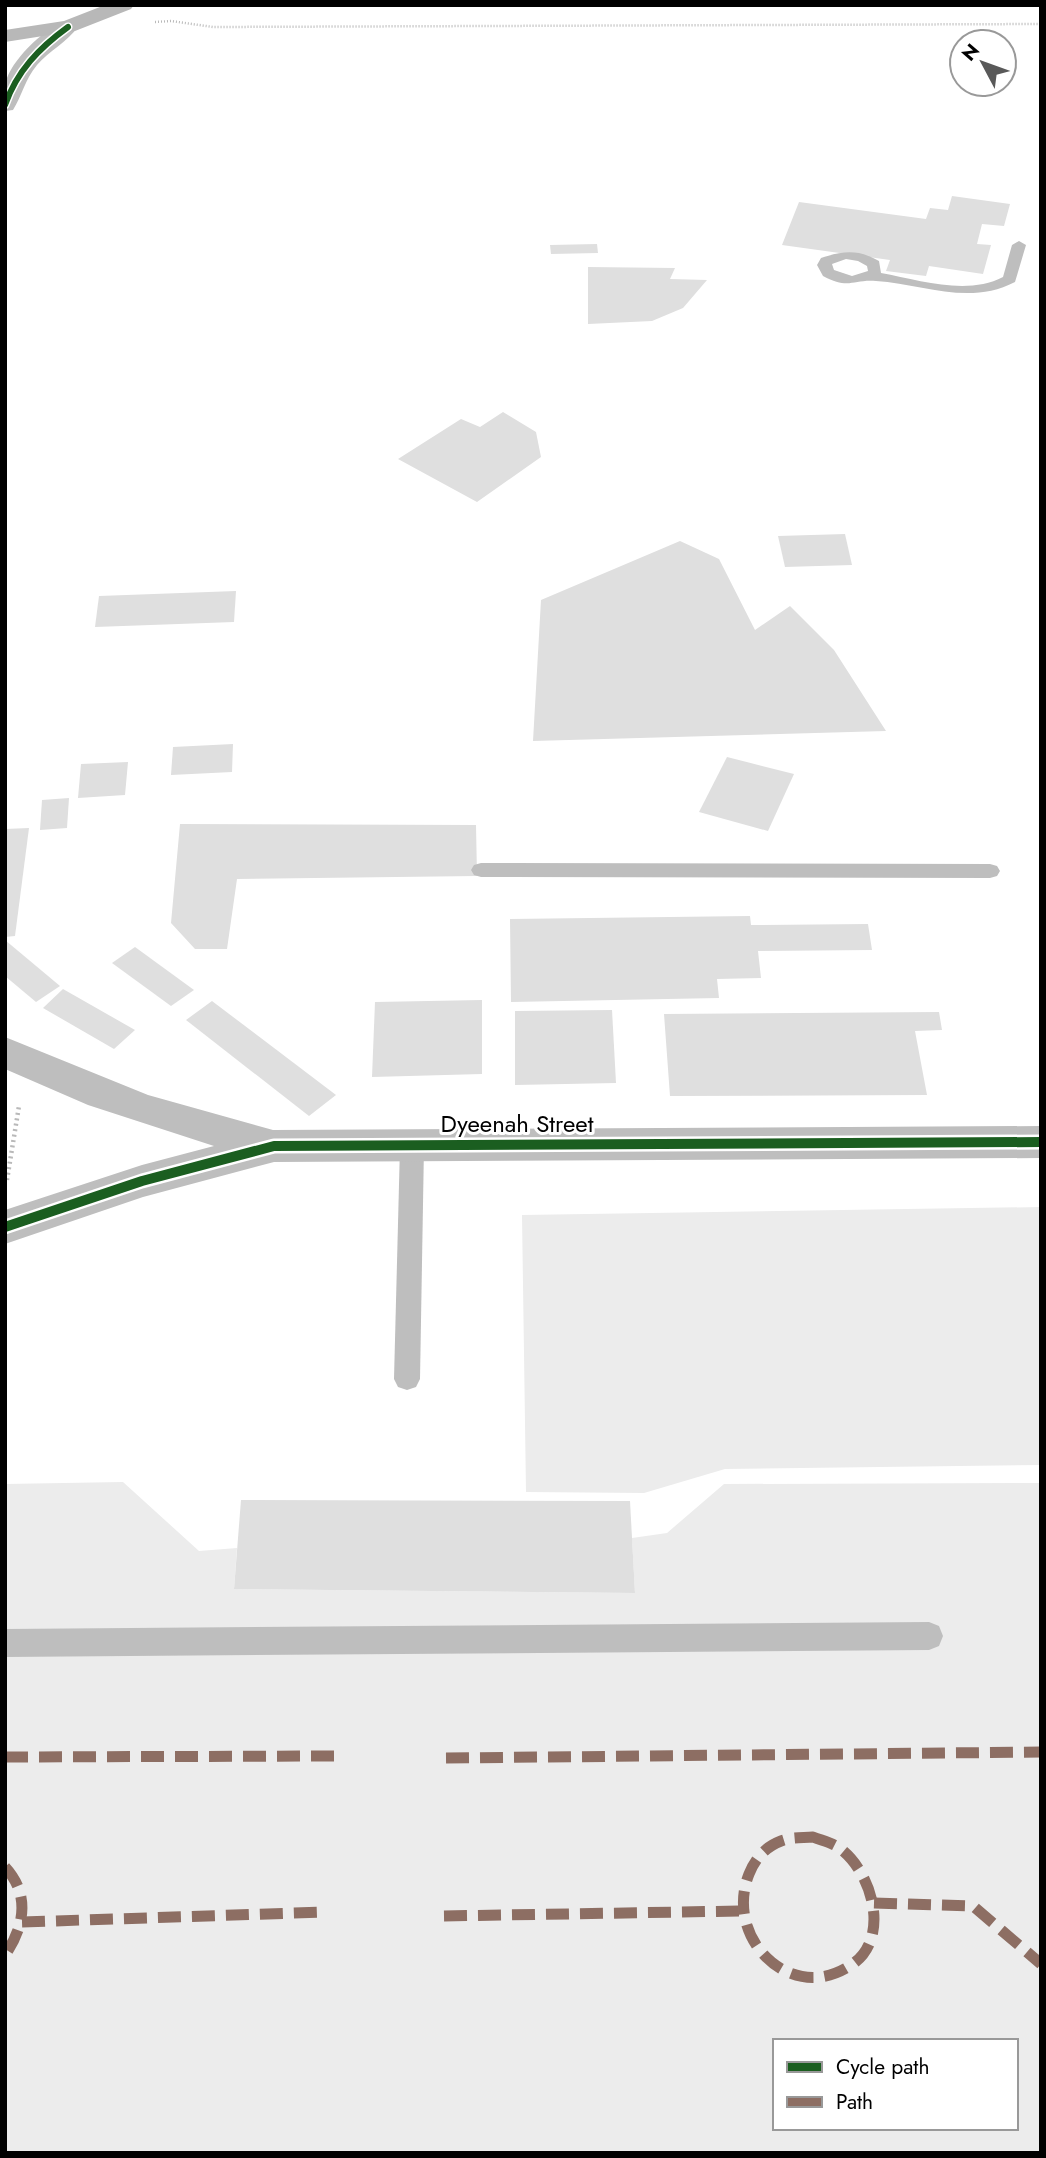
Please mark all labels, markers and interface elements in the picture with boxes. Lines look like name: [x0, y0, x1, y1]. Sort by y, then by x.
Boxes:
north arrow: [948, 28, 1018, 98]
text: N: [955, 38, 986, 67]
street label: Dyeenah Street: [441, 1106, 594, 1141]
legend: [773, 2039, 1018, 2130]
text: Cycle path: [836, 2052, 929, 2082]
text: Path: [836, 2087, 873, 2117]

